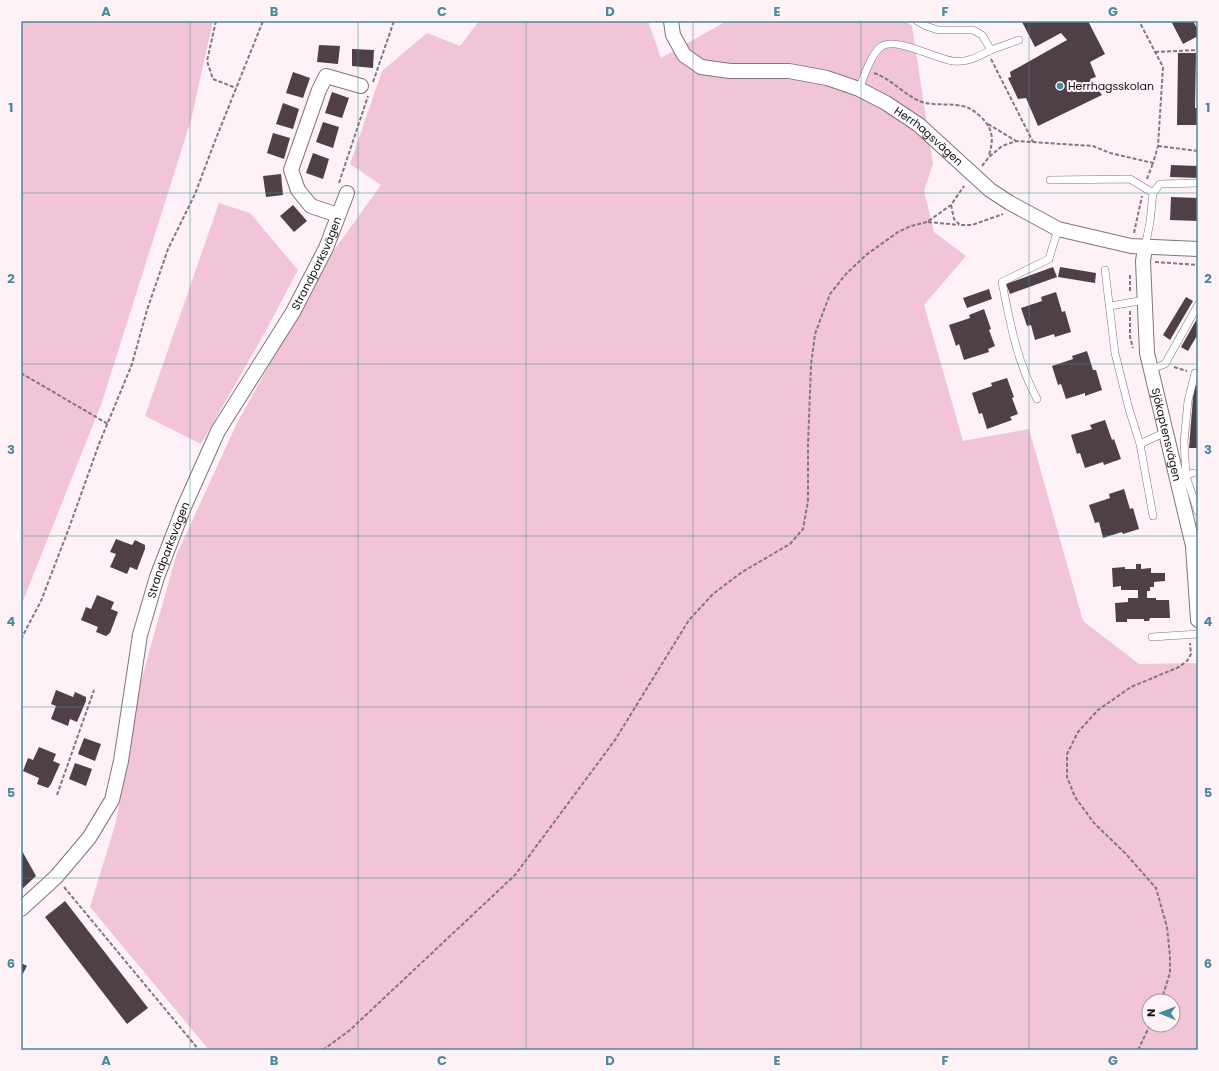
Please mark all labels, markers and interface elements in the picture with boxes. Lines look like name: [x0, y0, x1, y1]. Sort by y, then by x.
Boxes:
text: A: [101, 2, 111, 21]
text: B: [270, 2, 279, 21]
text: C: [437, 2, 447, 21]
text: D: [605, 2, 615, 21]
text: E: [773, 2, 781, 21]
text: F: [941, 2, 949, 21]
text: G: [1108, 2, 1118, 21]
place label: Herrhagsskolan: [1068, 78, 1154, 94]
marker: Herrhagsskolan: [1055, 81, 1065, 91]
text: 1: [9, 98, 13, 117]
text: 1: [1206, 98, 1210, 117]
street label: Herrhagsvägen: [891, 103, 966, 169]
street label: Strandparksvägen: [287, 214, 345, 313]
text: 2: [7, 269, 15, 288]
text: 2: [1204, 269, 1212, 288]
street label: Sjökaptensvägen: [1148, 386, 1185, 483]
text: 3: [7, 440, 15, 459]
text: 3: [1204, 440, 1212, 459]
street label: Strandparksvägen: [143, 499, 193, 600]
text: 4: [7, 612, 16, 631]
text: 4: [1204, 612, 1213, 631]
text: 5: [7, 783, 15, 802]
text: 5: [1204, 783, 1212, 802]
text: 6: [7, 954, 15, 973]
text: 6: [1204, 954, 1212, 973]
north arrow: [1141, 993, 1181, 1033]
text: N: [1143, 1009, 1159, 1017]
text: A: [101, 1051, 111, 1070]
text: B: [270, 1051, 279, 1070]
text: C: [437, 1051, 447, 1070]
text: D: [605, 1051, 615, 1070]
text: E: [773, 1051, 781, 1070]
text: F: [941, 1051, 949, 1070]
text: G: [1108, 1051, 1118, 1070]

